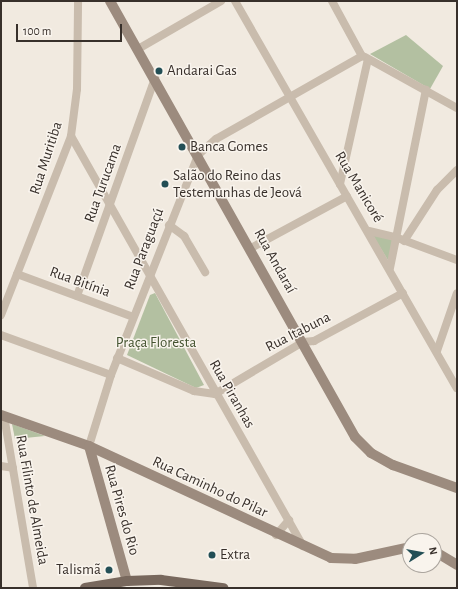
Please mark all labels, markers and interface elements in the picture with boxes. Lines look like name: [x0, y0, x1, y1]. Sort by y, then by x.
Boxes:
scale bar: [18, 16, 124, 42]
text: 100 m: [23, 25, 51, 37]
place label: Andarai Gas: [167, 62, 237, 80]
marker: Andarai Gas: [154, 66, 164, 76]
street label: Rua Muritiba: [26, 119, 66, 197]
place label: Banca Gomes: [190, 138, 268, 156]
street label: Rua Turucama: [80, 141, 126, 225]
marker: Banca Gomes: [177, 142, 187, 152]
street label: Rua Manicoré: [331, 148, 387, 226]
place label: Salão do Reino das Testemunhas de Jeová: [173, 166, 302, 201]
marker: Salão do Reino das Testemunhas de Jeová: [160, 179, 170, 189]
street label: Rua Paraguaçú: [120, 206, 168, 292]
street label: Rua Andaraí: [250, 226, 300, 296]
street label: Rua Bitínia: [47, 263, 113, 301]
street label: Rua Itabuna: [262, 308, 334, 356]
park label: Praça Floresta: [116, 334, 196, 352]
street label: Rua Piranhas: [205, 357, 259, 431]
street label: Rua Filinto de Almeida: [12, 434, 52, 566]
street label: Rua Caminho do Pilar: [150, 452, 270, 522]
street label: Rua Pires do Rio: [101, 463, 143, 557]
north arrow: [402, 533, 442, 573]
place label: Extra: [220, 546, 250, 564]
text: N: [427, 546, 439, 556]
marker: Extra: [207, 550, 217, 560]
place label: Talismã: [56, 561, 101, 579]
marker: Talismã: [104, 565, 114, 575]

